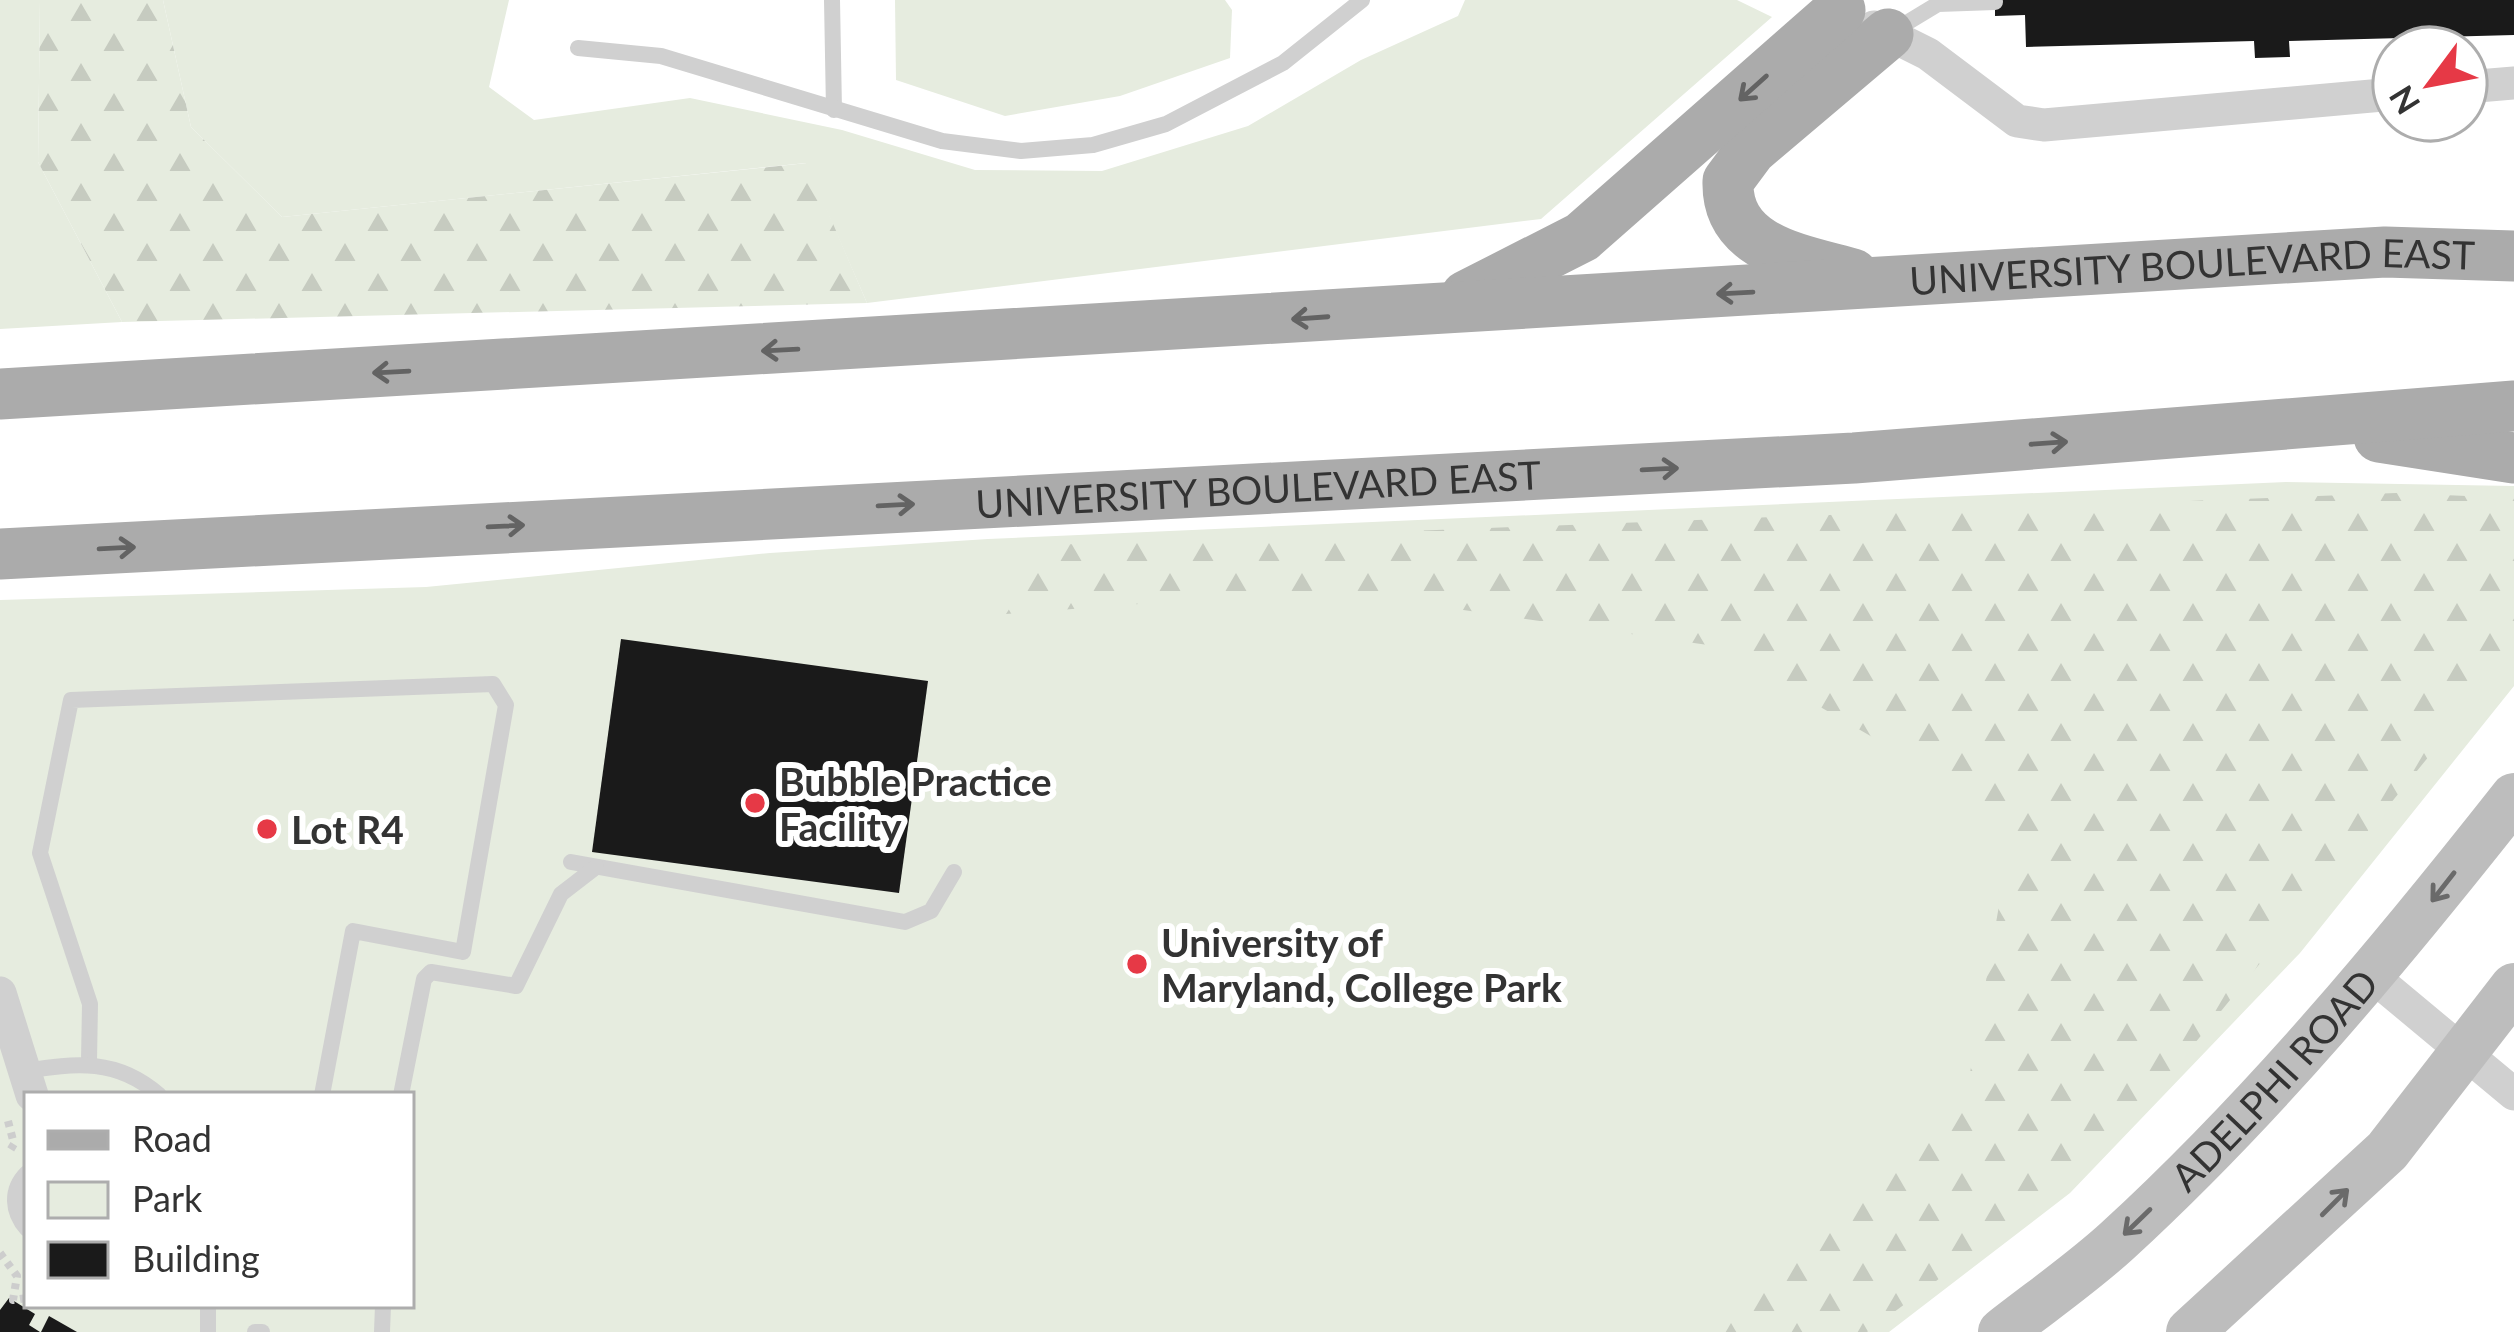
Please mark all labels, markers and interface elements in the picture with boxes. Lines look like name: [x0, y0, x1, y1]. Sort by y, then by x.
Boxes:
north arrow: [2370, 24, 2490, 144]
one-way arrow: [1738, 74, 1768, 101]
text: N: [2380, 79, 2427, 122]
street label: UNIVERSITY BOULEVARD EAST: [1908, 229, 2476, 303]
one-way arrow: [1717, 282, 1756, 305]
one-way arrow: [1291, 306, 1330, 329]
one-way arrow: [762, 339, 801, 362]
one-way arrow: [372, 361, 411, 384]
one-way arrow: [2029, 432, 2068, 455]
street label: UNIVERSITY BOULEVARD EAST: [974, 451, 1542, 526]
one-way arrow: [1640, 457, 1679, 480]
one-way arrow: [876, 493, 915, 516]
one-way arrow: [486, 514, 525, 537]
one-way arrow: [97, 536, 136, 559]
place label: Bubble Practice Facility: [779, 758, 1052, 849]
marker: Bubble Practice Facility: [742, 790, 768, 816]
place label: Lot R4: [291, 806, 404, 852]
marker: Lot R4: [254, 816, 280, 842]
one-way arrow: [2430, 870, 2457, 902]
place label: University of Maryland, College Park: [1161, 919, 1562, 1010]
marker: University of Maryland, College Park: [1124, 951, 1150, 977]
street label: ADELPHI ROAD: [2161, 960, 2387, 1200]
legend: [24, 1092, 414, 1308]
text: Road: [132, 1116, 212, 1160]
text: Park: [132, 1176, 203, 1220]
one-way arrow: [2320, 1189, 2349, 1217]
one-way arrow: [2123, 1207, 2152, 1235]
text: Building: [132, 1236, 260, 1280]

